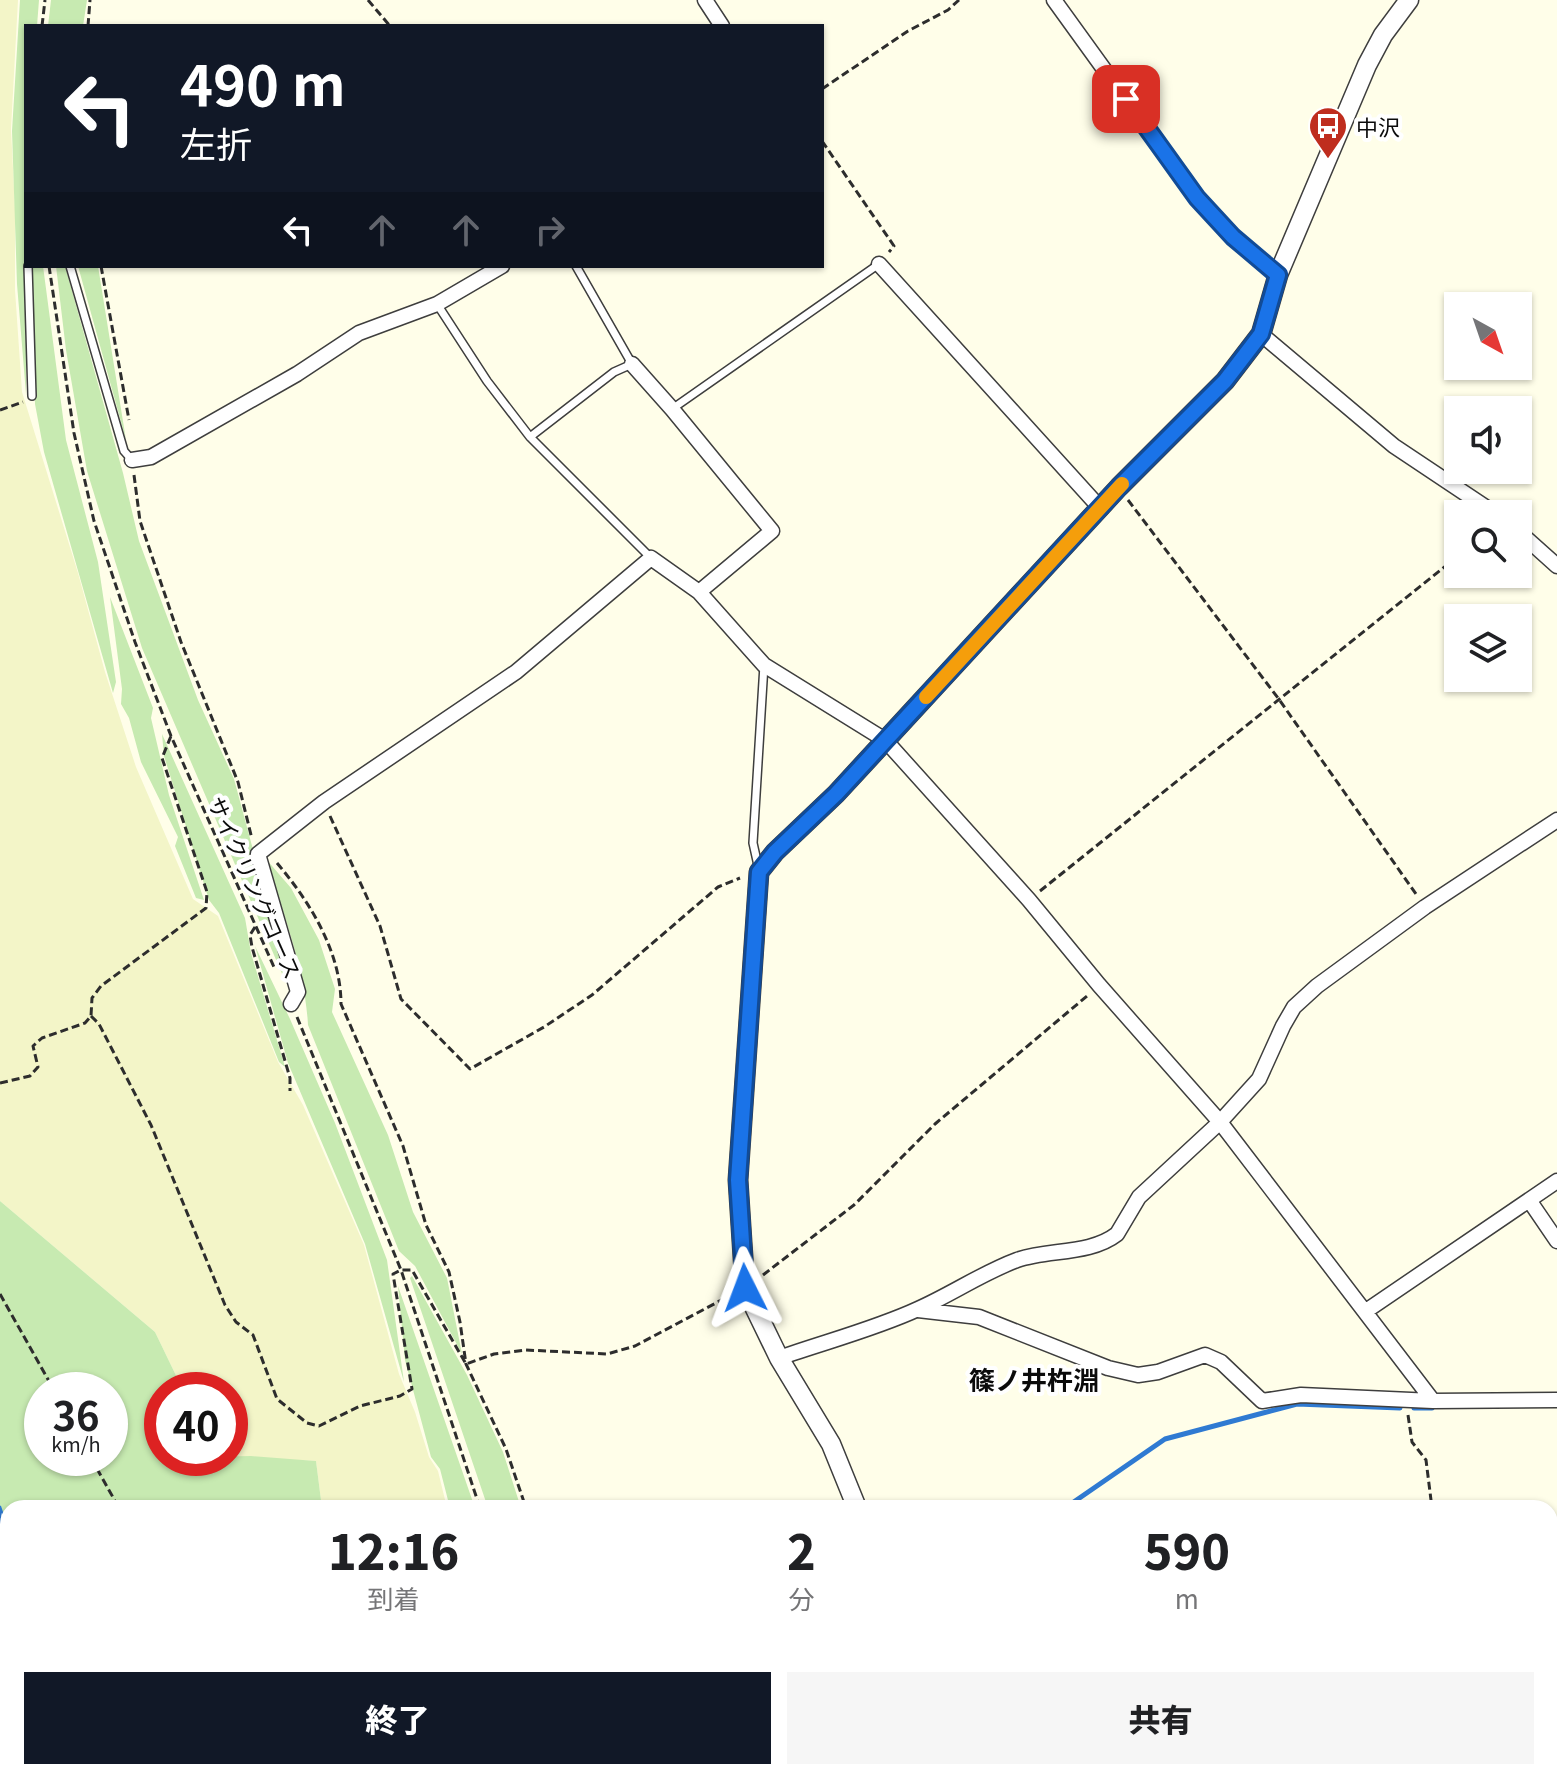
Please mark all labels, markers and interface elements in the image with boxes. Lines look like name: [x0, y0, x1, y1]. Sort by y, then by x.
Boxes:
text: 490 m: [180, 41, 346, 122]
icon: left: [48, 56, 152, 160]
pin: [1092, 65, 1160, 133]
icon: arrive: [1104, 77, 1148, 121]
bus stop icon: 中沢: [1307, 105, 1349, 160]
place label: 中沢: [1356, 110, 1400, 142]
text: 左折: [180, 116, 252, 168]
icon: left: [276, 208, 320, 252]
icon: ahead: [360, 208, 404, 252]
icon: ahead: [444, 208, 488, 252]
icon: right: [528, 208, 572, 252]
north arrow: [1444, 292, 1532, 380]
map controls: [1444, 292, 1532, 692]
button: sound: [1444, 396, 1532, 484]
button: search: [1444, 500, 1532, 588]
button: layers: [1444, 604, 1532, 692]
street label: サイクリングコース: [201, 791, 311, 983]
position arrow: [703, 1246, 787, 1330]
district label: 篠ノ井杵淵: [969, 1360, 1099, 1397]
speed limit sign: 40: [144, 1372, 248, 1476]
text: 36: [52, 1385, 100, 1443]
text: km/h: [51, 1429, 101, 1458]
text: 12:16: [328, 1514, 459, 1584]
text: 2: [787, 1514, 816, 1584]
text: 590: [1144, 1514, 1230, 1584]
text: 到着: [368, 1579, 420, 1616]
text: 分: [788, 1579, 814, 1616]
text: m: [1175, 1579, 1199, 1616]
button: 終了: [24, 1672, 771, 1764]
button: 共有: [787, 1672, 1534, 1764]

